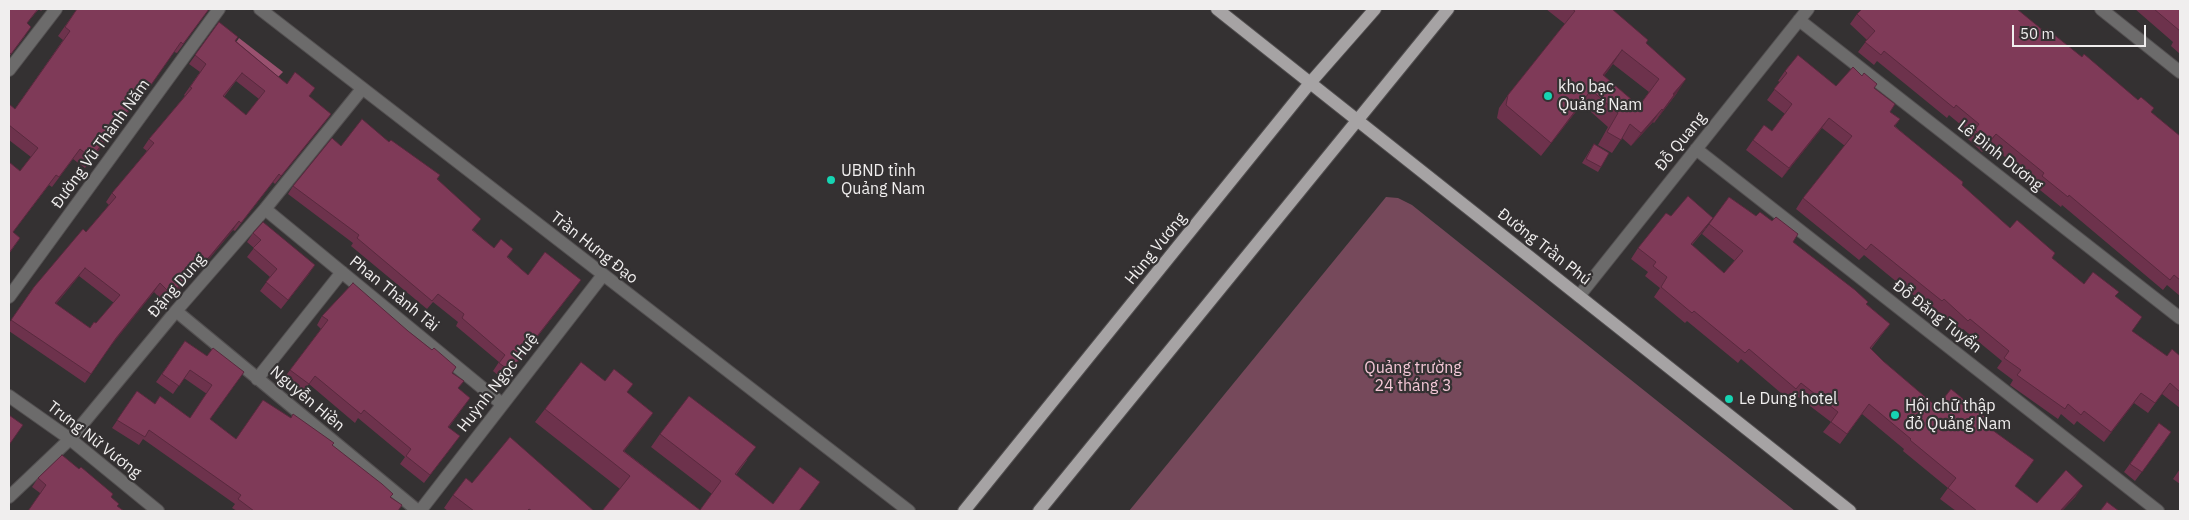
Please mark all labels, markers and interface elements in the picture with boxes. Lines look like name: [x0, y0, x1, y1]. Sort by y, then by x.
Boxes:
scale bar: [2014, 15, 2148, 47]
text: 50 m: [2020, 24, 2055, 43]
street label: Đường Vũ Thành Năm: [48, 76, 154, 212]
place label: kho bạc Quảng Nam: [1558, 77, 1642, 115]
marker: kho bạc Quảng Nam: [1542, 90, 1554, 102]
street label: Đỗ Quang: [1652, 109, 1710, 175]
street label: Lê Đình Dương: [1953, 117, 2047, 195]
place label: UBND tỉnh Quảng Nam: [841, 161, 925, 199]
marker: UBND tỉnh Quảng Nam: [825, 174, 837, 186]
street label: Đường Trần Phú: [1493, 204, 1595, 290]
street label: Trần Hưng Đạo: [546, 208, 642, 288]
street label: Hùng Vương: [1121, 209, 1191, 289]
street label: Đặng Dung: [144, 250, 210, 322]
street label: Phan Thành Tài: [345, 252, 443, 336]
street label: Đỗ Đăng Tuyển: [1889, 276, 1985, 358]
street label: Huỳnh Ngọc Huệ: [454, 330, 542, 436]
park label: Quảng trường 24 tháng 3: [1364, 358, 1462, 396]
street label: Nguyễn Hiền: [266, 362, 348, 436]
place label: Le Dung hotel: [1739, 389, 1837, 409]
marker: Le Dung hotel: [1723, 393, 1735, 405]
place label: Hội chữ thập đỏ Quảng Nam: [1905, 396, 2011, 434]
street label: Trưng Nữ Vương: [43, 397, 145, 483]
marker: Hội chữ thập đỏ Quảng Nam: [1889, 409, 1901, 421]

